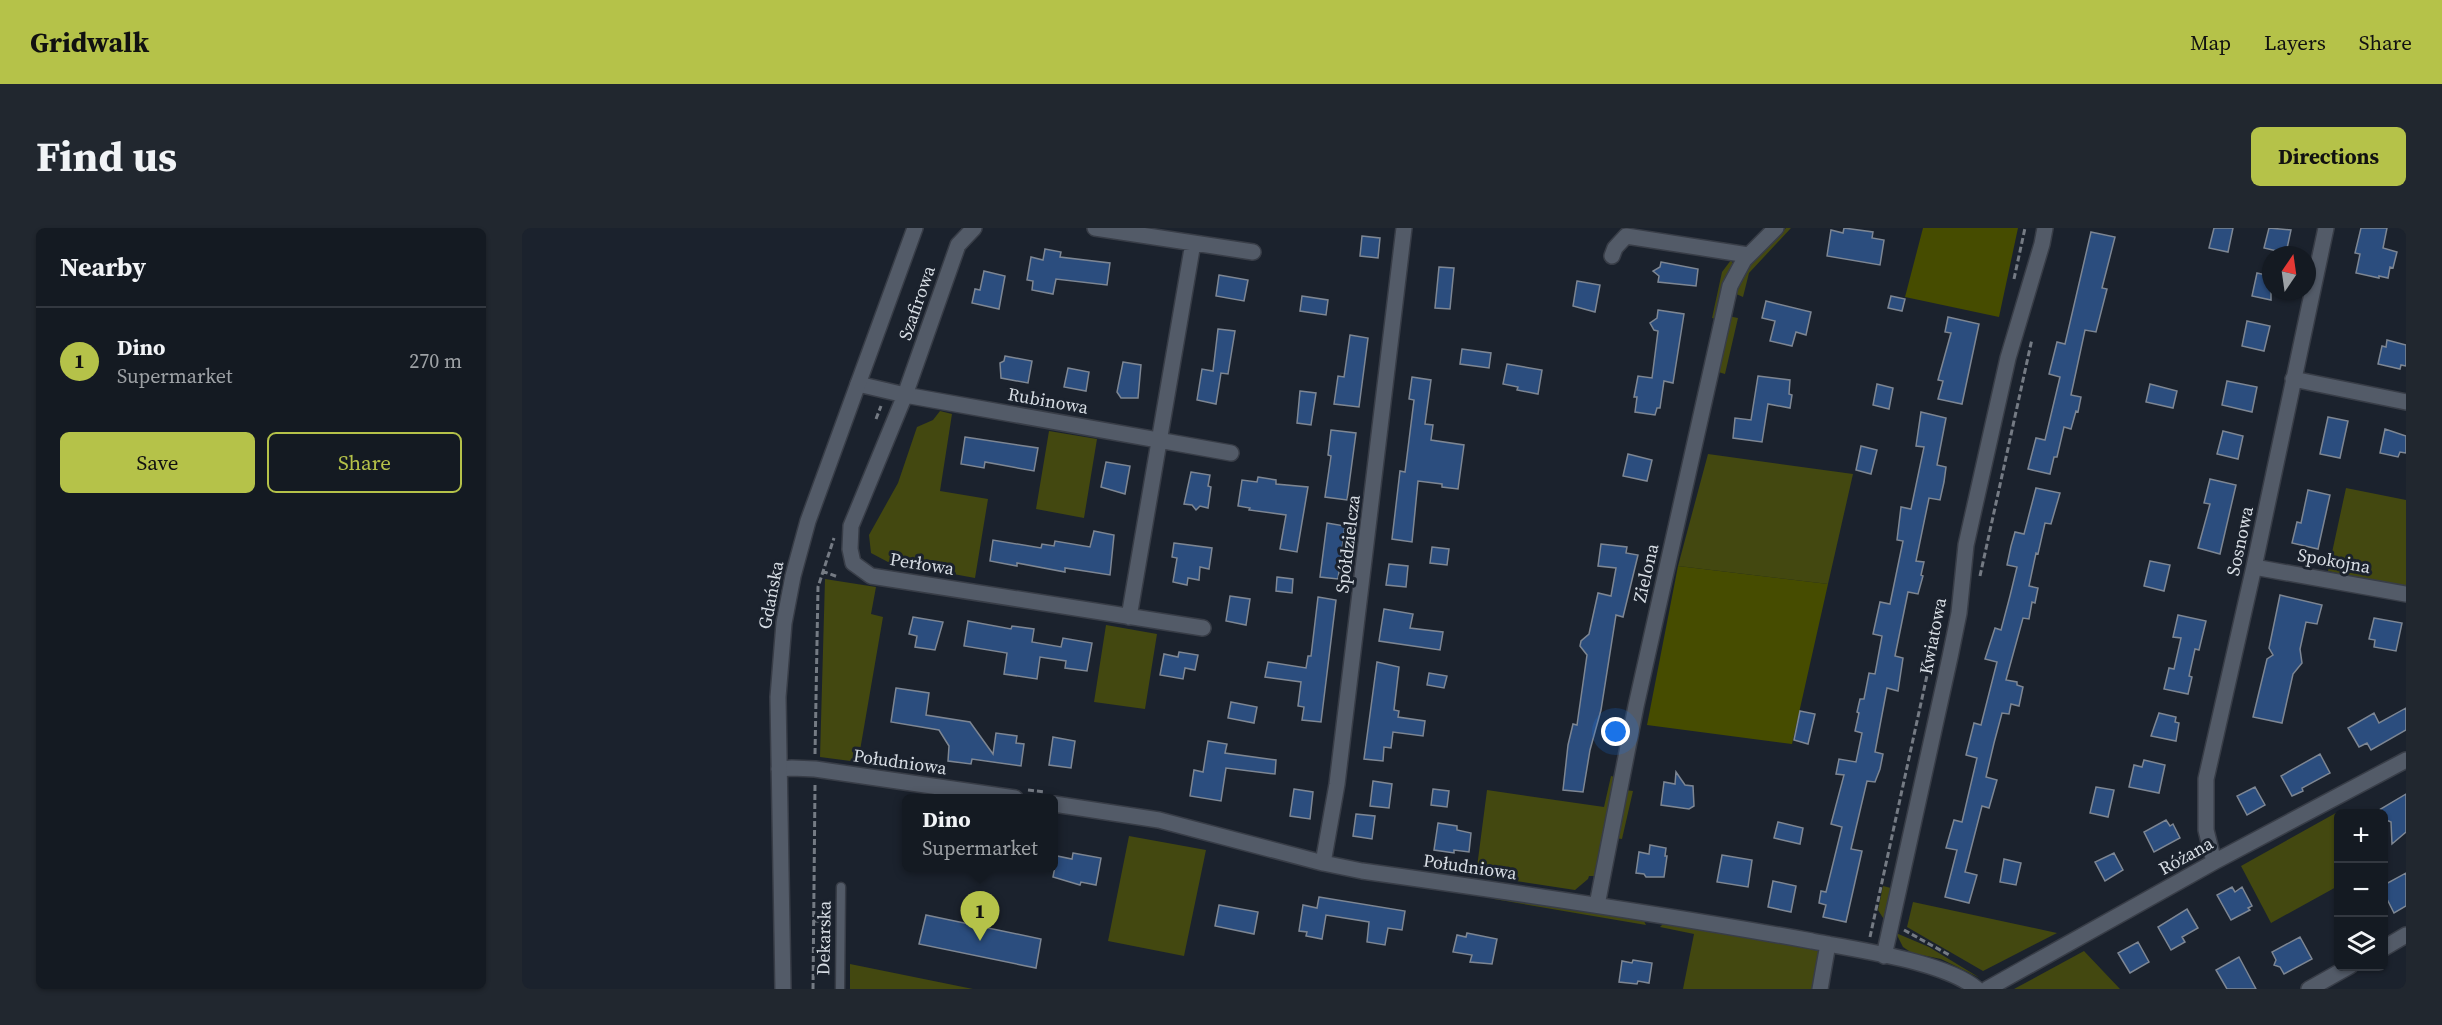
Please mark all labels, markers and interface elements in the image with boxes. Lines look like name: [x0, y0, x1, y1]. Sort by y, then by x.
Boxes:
text: Gridwalk: [30, 23, 149, 61]
text: Map: [2190, 28, 2231, 57]
text: Layers: [2264, 28, 2326, 57]
text: Share: [2359, 28, 2412, 57]
text: Find us: [36, 127, 177, 185]
button: Directions: [2251, 127, 2406, 186]
north arrow: [2262, 246, 2316, 300]
text: Nearby: [60, 249, 146, 285]
street label: Szafirowa: [892, 261, 941, 344]
text: Dino: [117, 332, 165, 362]
text: 1: [74, 347, 85, 375]
text: 270 m: [409, 347, 462, 375]
text: Supermarket: [117, 362, 232, 390]
street label: Rubinowa: [1006, 381, 1091, 420]
button: Save: [60, 432, 255, 493]
button: Share: [267, 432, 462, 493]
street label: Spółdzielcza: [1329, 493, 1366, 595]
street label: Sosnowa: [2220, 503, 2259, 578]
street label: Zielona: [1627, 540, 1665, 605]
street label: Spokojna: [2296, 542, 2373, 579]
street label: Perłowa: [888, 546, 957, 581]
street label: Gdańska: [752, 558, 790, 631]
street label: Kwiatowa: [1913, 595, 1952, 676]
your location: [1601, 717, 1630, 746]
street label: Południowa: [852, 743, 949, 781]
popup: [902, 794, 1058, 872]
text: Dino: [922, 804, 971, 834]
map controls: [2334, 809, 2388, 971]
button: +: [2334, 809, 2388, 863]
street label: Różana: [2154, 830, 2218, 881]
text: Supermarket: [922, 834, 1038, 862]
street label: Południowa: [1422, 848, 1519, 886]
button: −: [2334, 863, 2388, 917]
pin: 1: [960, 892, 1000, 941]
street label: Dekarska: [810, 900, 837, 976]
button: layers: [2334, 917, 2388, 971]

